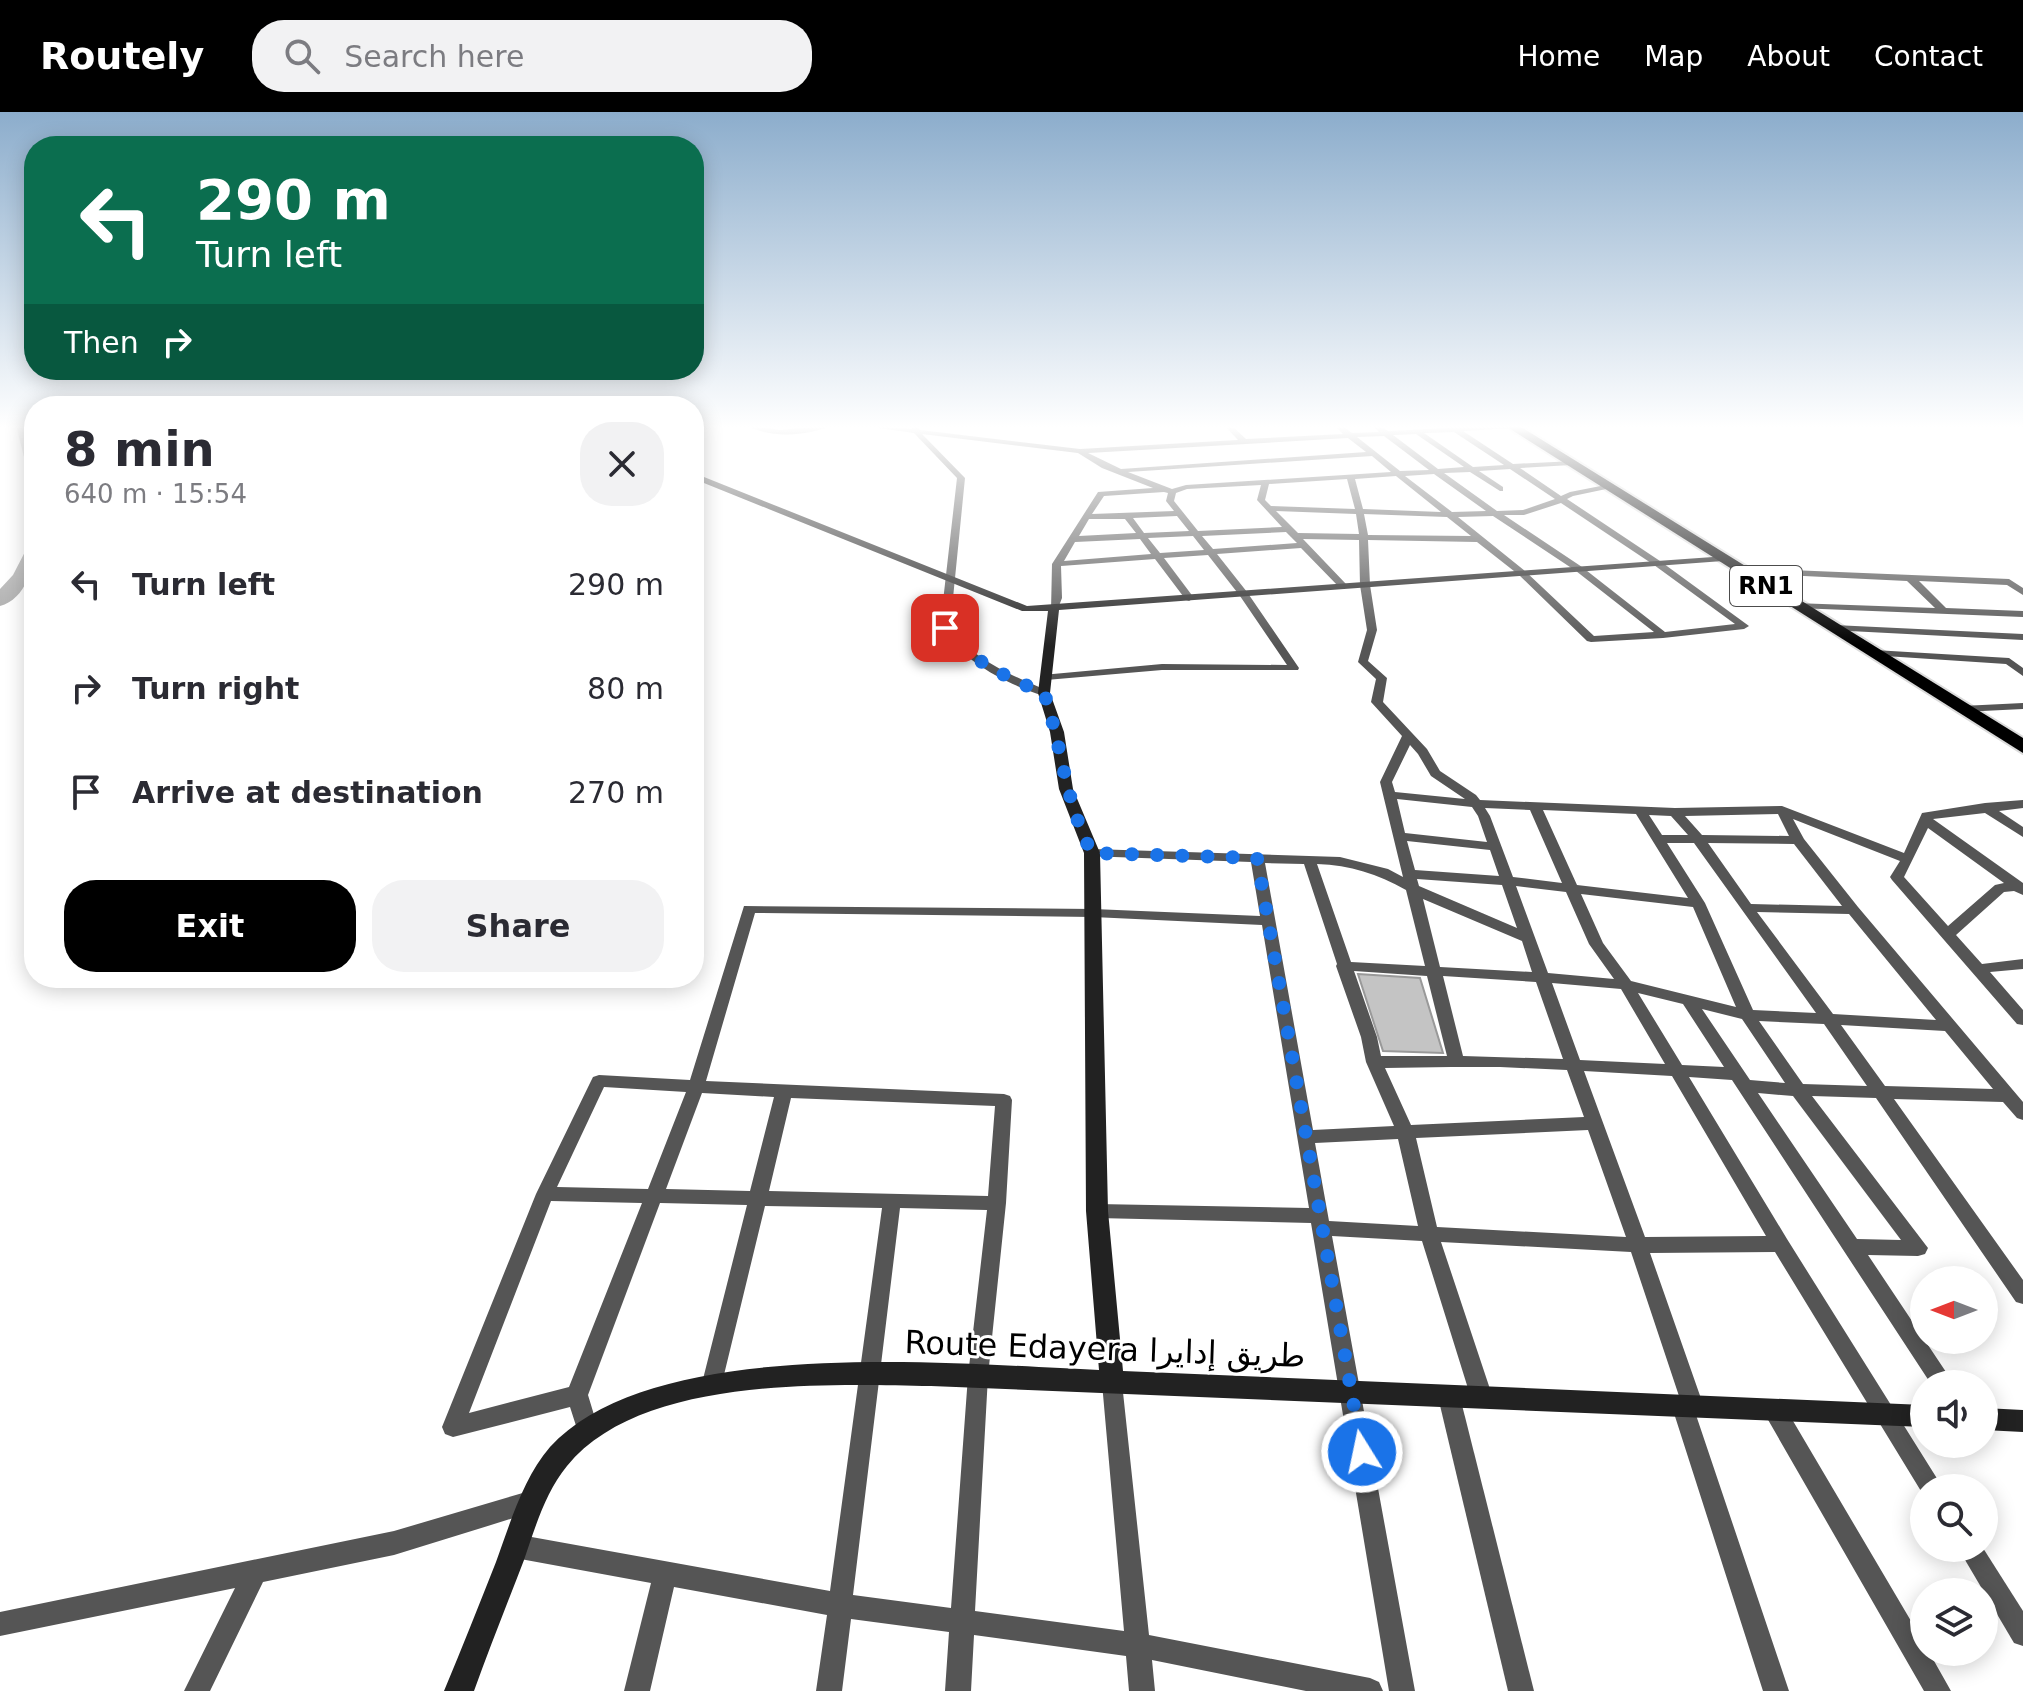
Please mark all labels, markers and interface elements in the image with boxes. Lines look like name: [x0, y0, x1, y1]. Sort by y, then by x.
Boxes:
search box: [252, 20, 812, 92]
text: Routely: [40, 34, 204, 78]
icon: search: [280, 34, 324, 78]
text: Search here: [344, 39, 524, 74]
text: Home: [1517, 40, 1600, 73]
text: Map: [1644, 40, 1703, 73]
text: About: [1747, 40, 1830, 73]
text: Contact: [1874, 40, 1983, 73]
text: 290 m: [196, 167, 391, 232]
icon: left: [64, 168, 168, 272]
text: Turn left: [196, 234, 342, 275]
icon: right: [155, 320, 199, 364]
text: Then: [64, 325, 139, 360]
text: 8 min: [64, 421, 215, 477]
button: close: [580, 422, 664, 506]
text: 640 m · 15:54: [64, 479, 247, 509]
icon: left: [64, 562, 108, 606]
road number: RN1: [1730, 566, 1802, 606]
text: Turn left: [132, 567, 275, 602]
text: 290 m: [568, 567, 664, 602]
pin: [911, 594, 979, 662]
icon: arrive: [923, 606, 967, 650]
icon: right: [64, 666, 108, 710]
text: Turn right: [132, 671, 299, 706]
text: 80 m: [587, 671, 664, 706]
icon: arrive: [64, 770, 108, 814]
text: Arrive at destination: [132, 775, 483, 810]
text: 270 m: [568, 775, 664, 810]
button: Exit: [64, 880, 356, 972]
button: Share: [372, 880, 664, 972]
north arrow: [1910, 1266, 1998, 1354]
map controls: [1910, 1266, 1998, 1666]
street label: Route Edayera طريق إدايرا: [904, 1323, 1306, 1375]
button: sound: [1910, 1370, 1998, 1458]
position arrow: [1320, 1410, 1404, 1494]
button: search: [1910, 1474, 1998, 1562]
button: layers: [1910, 1578, 1998, 1666]

